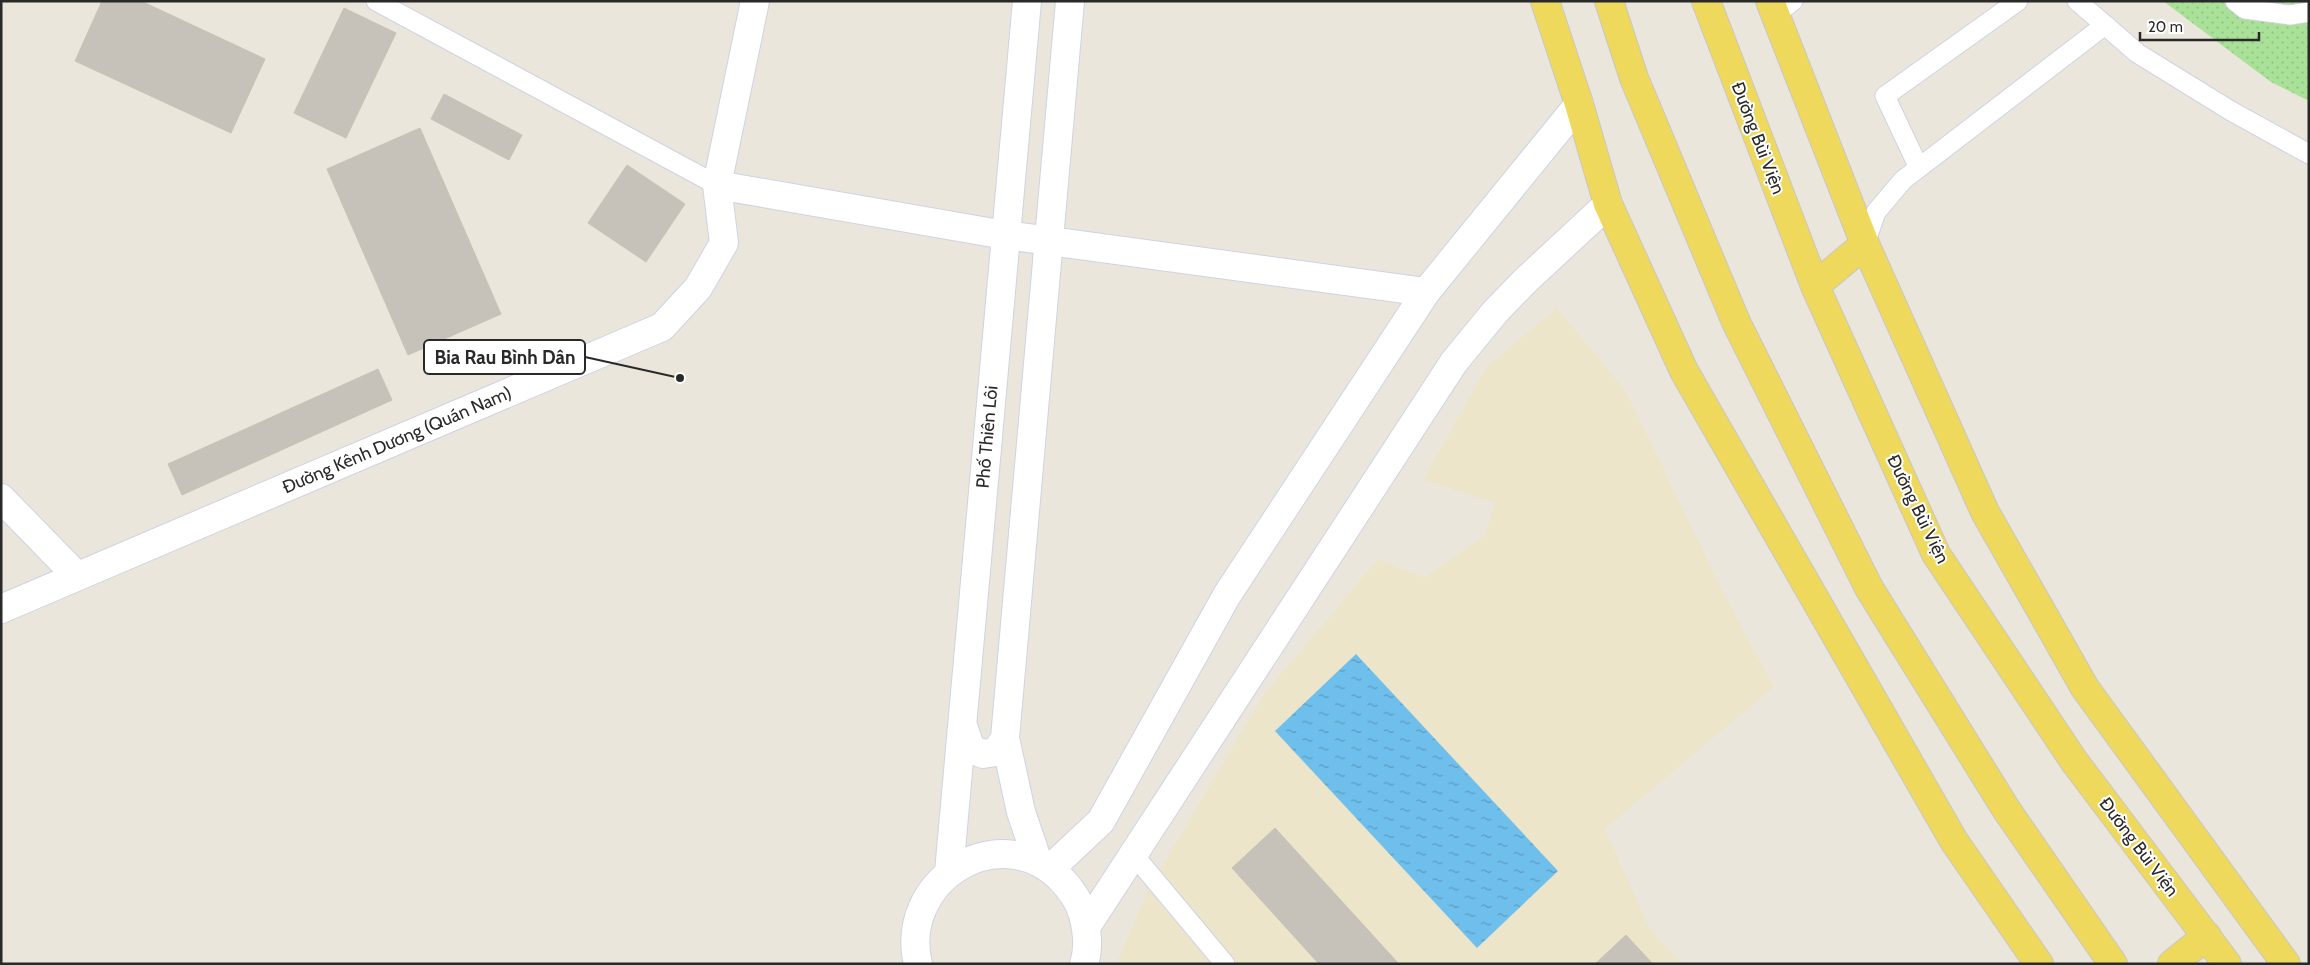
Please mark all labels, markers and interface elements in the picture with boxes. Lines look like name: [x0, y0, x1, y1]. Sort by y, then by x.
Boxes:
scale bar: [2140, 10, 2259, 42]
text: 20 m: [2148, 18, 2183, 36]
street label: Đường Bùi Viện: [1727, 79, 1789, 197]
callout: Bia Rau Bình Dân: [424, 340, 585, 374]
text: Bia Rau Bình Dân: [434, 346, 576, 369]
street label: Đường Kênh Dương (Quán Nam): [279, 382, 515, 498]
street label: Phố Thiên Lôi: [972, 385, 1002, 489]
street label: Đường Bùi Viện: [1882, 451, 1954, 567]
street label: Đường Bùi Viện: [2095, 793, 2183, 901]

